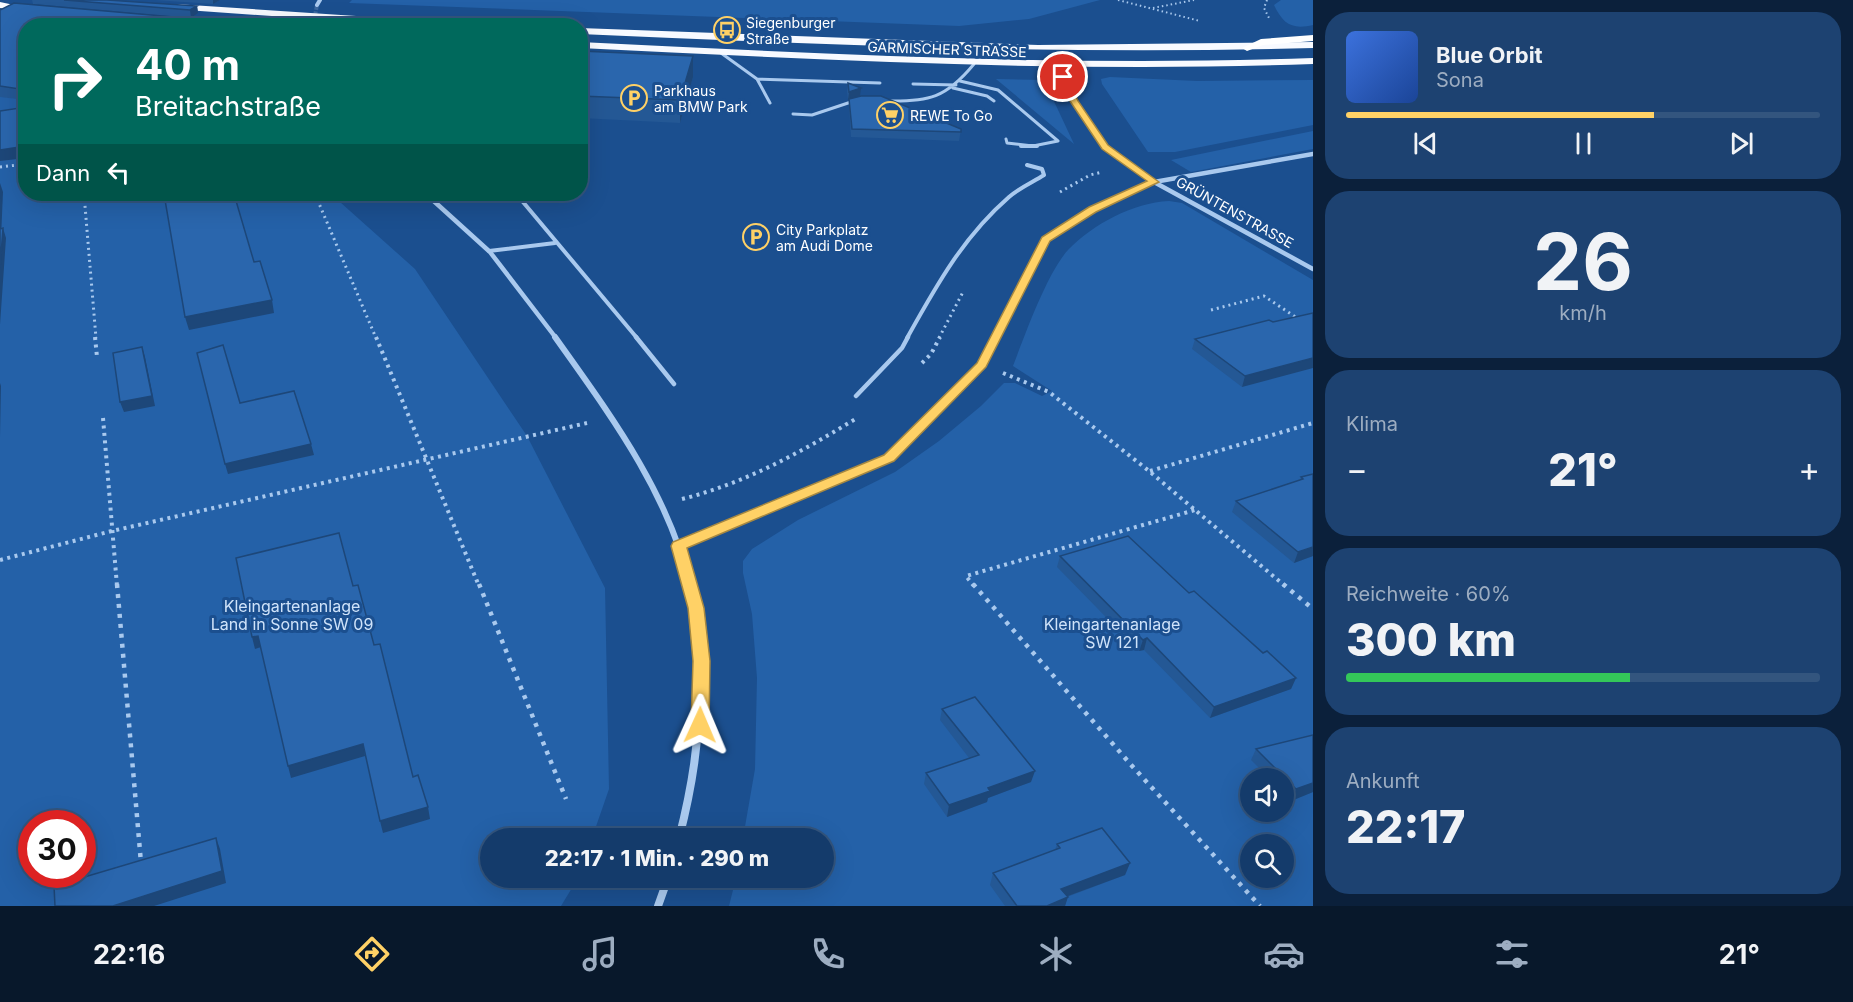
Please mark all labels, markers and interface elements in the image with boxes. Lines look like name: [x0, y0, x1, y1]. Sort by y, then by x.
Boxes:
place label: Siegenburger Straße: [746, 14, 835, 47]
bus stop icon: Siegenburger Straße: [712, 15, 742, 45]
street label: GARMISCHER STRASSE: [867, 38, 1027, 60]
text: 40 m: [135, 39, 240, 90]
icon: right: [36, 42, 114, 120]
text: Blue Orbit: [1436, 42, 1543, 68]
pin: [1037, 51, 1088, 102]
icon: arrive: [1046, 60, 1079, 93]
text: Sona: [1436, 68, 1484, 92]
place label: Parkhaus am BMW Park: [654, 82, 748, 115]
parking icon: Parkhaus am BMW Park: [619, 83, 649, 113]
text: Breitachstraße: [135, 90, 321, 123]
supermarket icon: REWE To Go: [875, 100, 905, 130]
place label: REWE To Go: [910, 107, 993, 124]
icon: previous: [1409, 127, 1442, 160]
icon: pause: [1567, 127, 1600, 160]
icon: next: [1725, 127, 1758, 160]
icon: left: [102, 156, 135, 189]
text: Dann: [36, 160, 90, 186]
street label: GRÜNTENSTRASSE: [1173, 173, 1297, 251]
text: 26: [1533, 214, 1633, 309]
place label: City Parkplatz am Audi Dome: [776, 221, 873, 254]
parking icon: City Parkplatz am Audi Dome: [741, 222, 771, 252]
text: km/h: [1559, 301, 1607, 325]
text: Klima: [1346, 412, 1398, 436]
text: 21°: [1548, 442, 1618, 497]
text: −: [1346, 449, 1368, 489]
text: +: [1798, 449, 1820, 489]
text: Reichweite · 60%: [1346, 582, 1511, 606]
park label: Kleingartenanlage Land in Sonne SW 09: [211, 596, 373, 634]
text: 300 km: [1346, 612, 1516, 667]
park label: Kleingartenanlage SW 121: [1044, 614, 1180, 652]
position arrow: [668, 693, 732, 757]
map controls: [1240, 768, 1294, 888]
button: sound: [1240, 768, 1294, 822]
text: Ankunft: [1346, 769, 1420, 793]
text: 22:17: [1346, 799, 1466, 854]
speed limit sign: 30: [18, 810, 96, 888]
button: search: [1240, 834, 1294, 888]
text: 22:17 · 1 Min. · 290 m: [545, 845, 769, 871]
icon: directions: [351, 933, 393, 975]
icon: music: [579, 933, 621, 975]
icon: phone: [807, 933, 849, 975]
icon: climate: [1035, 933, 1077, 975]
icon: car: [1263, 933, 1305, 975]
icon: filters: [1491, 933, 1533, 975]
text: 22:16: [93, 938, 165, 971]
text: 21°: [1719, 938, 1760, 971]

